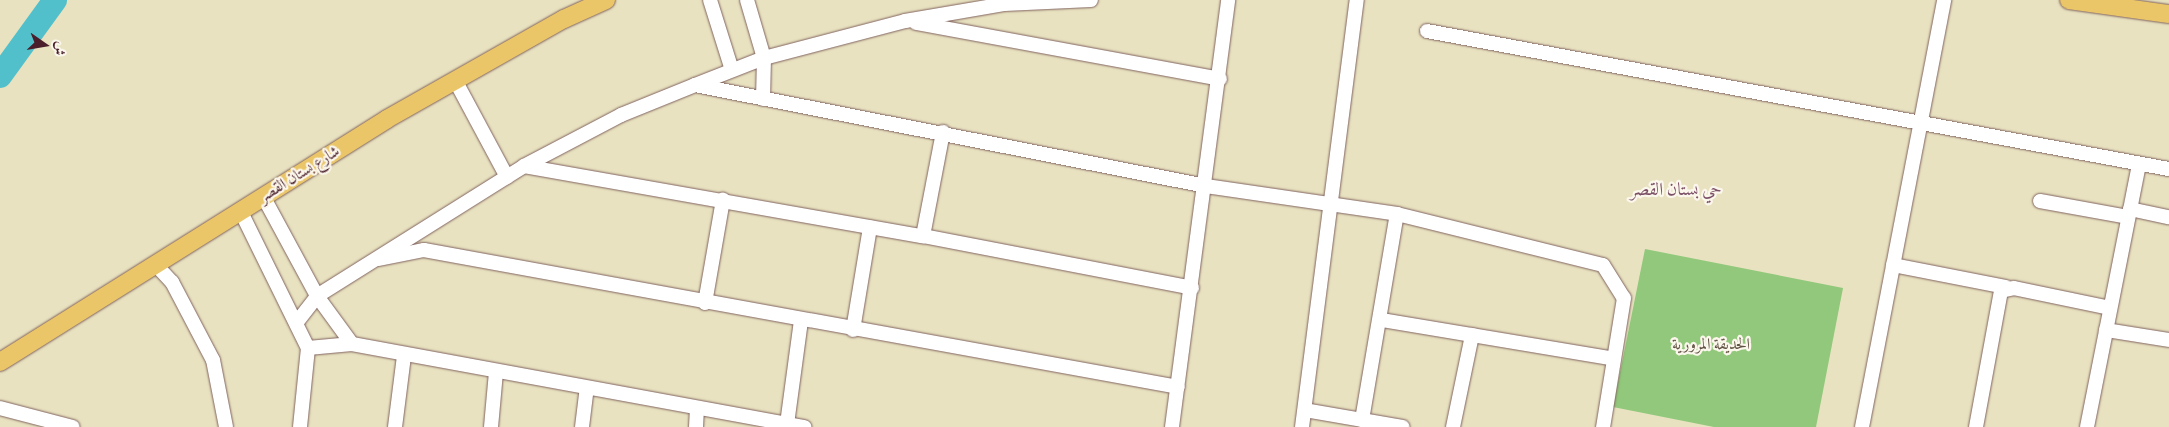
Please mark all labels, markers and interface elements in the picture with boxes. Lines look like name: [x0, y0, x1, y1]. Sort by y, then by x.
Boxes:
north arrow: [20, 20, 70, 70]
text: ش: [49, 40, 70, 57]
street label: شارع بستان القصر: [255, 142, 343, 206]
district label: حي بستان القصر: [1630, 179, 1722, 201]
park label: الحديقة المرورية: [1672, 334, 1750, 354]

